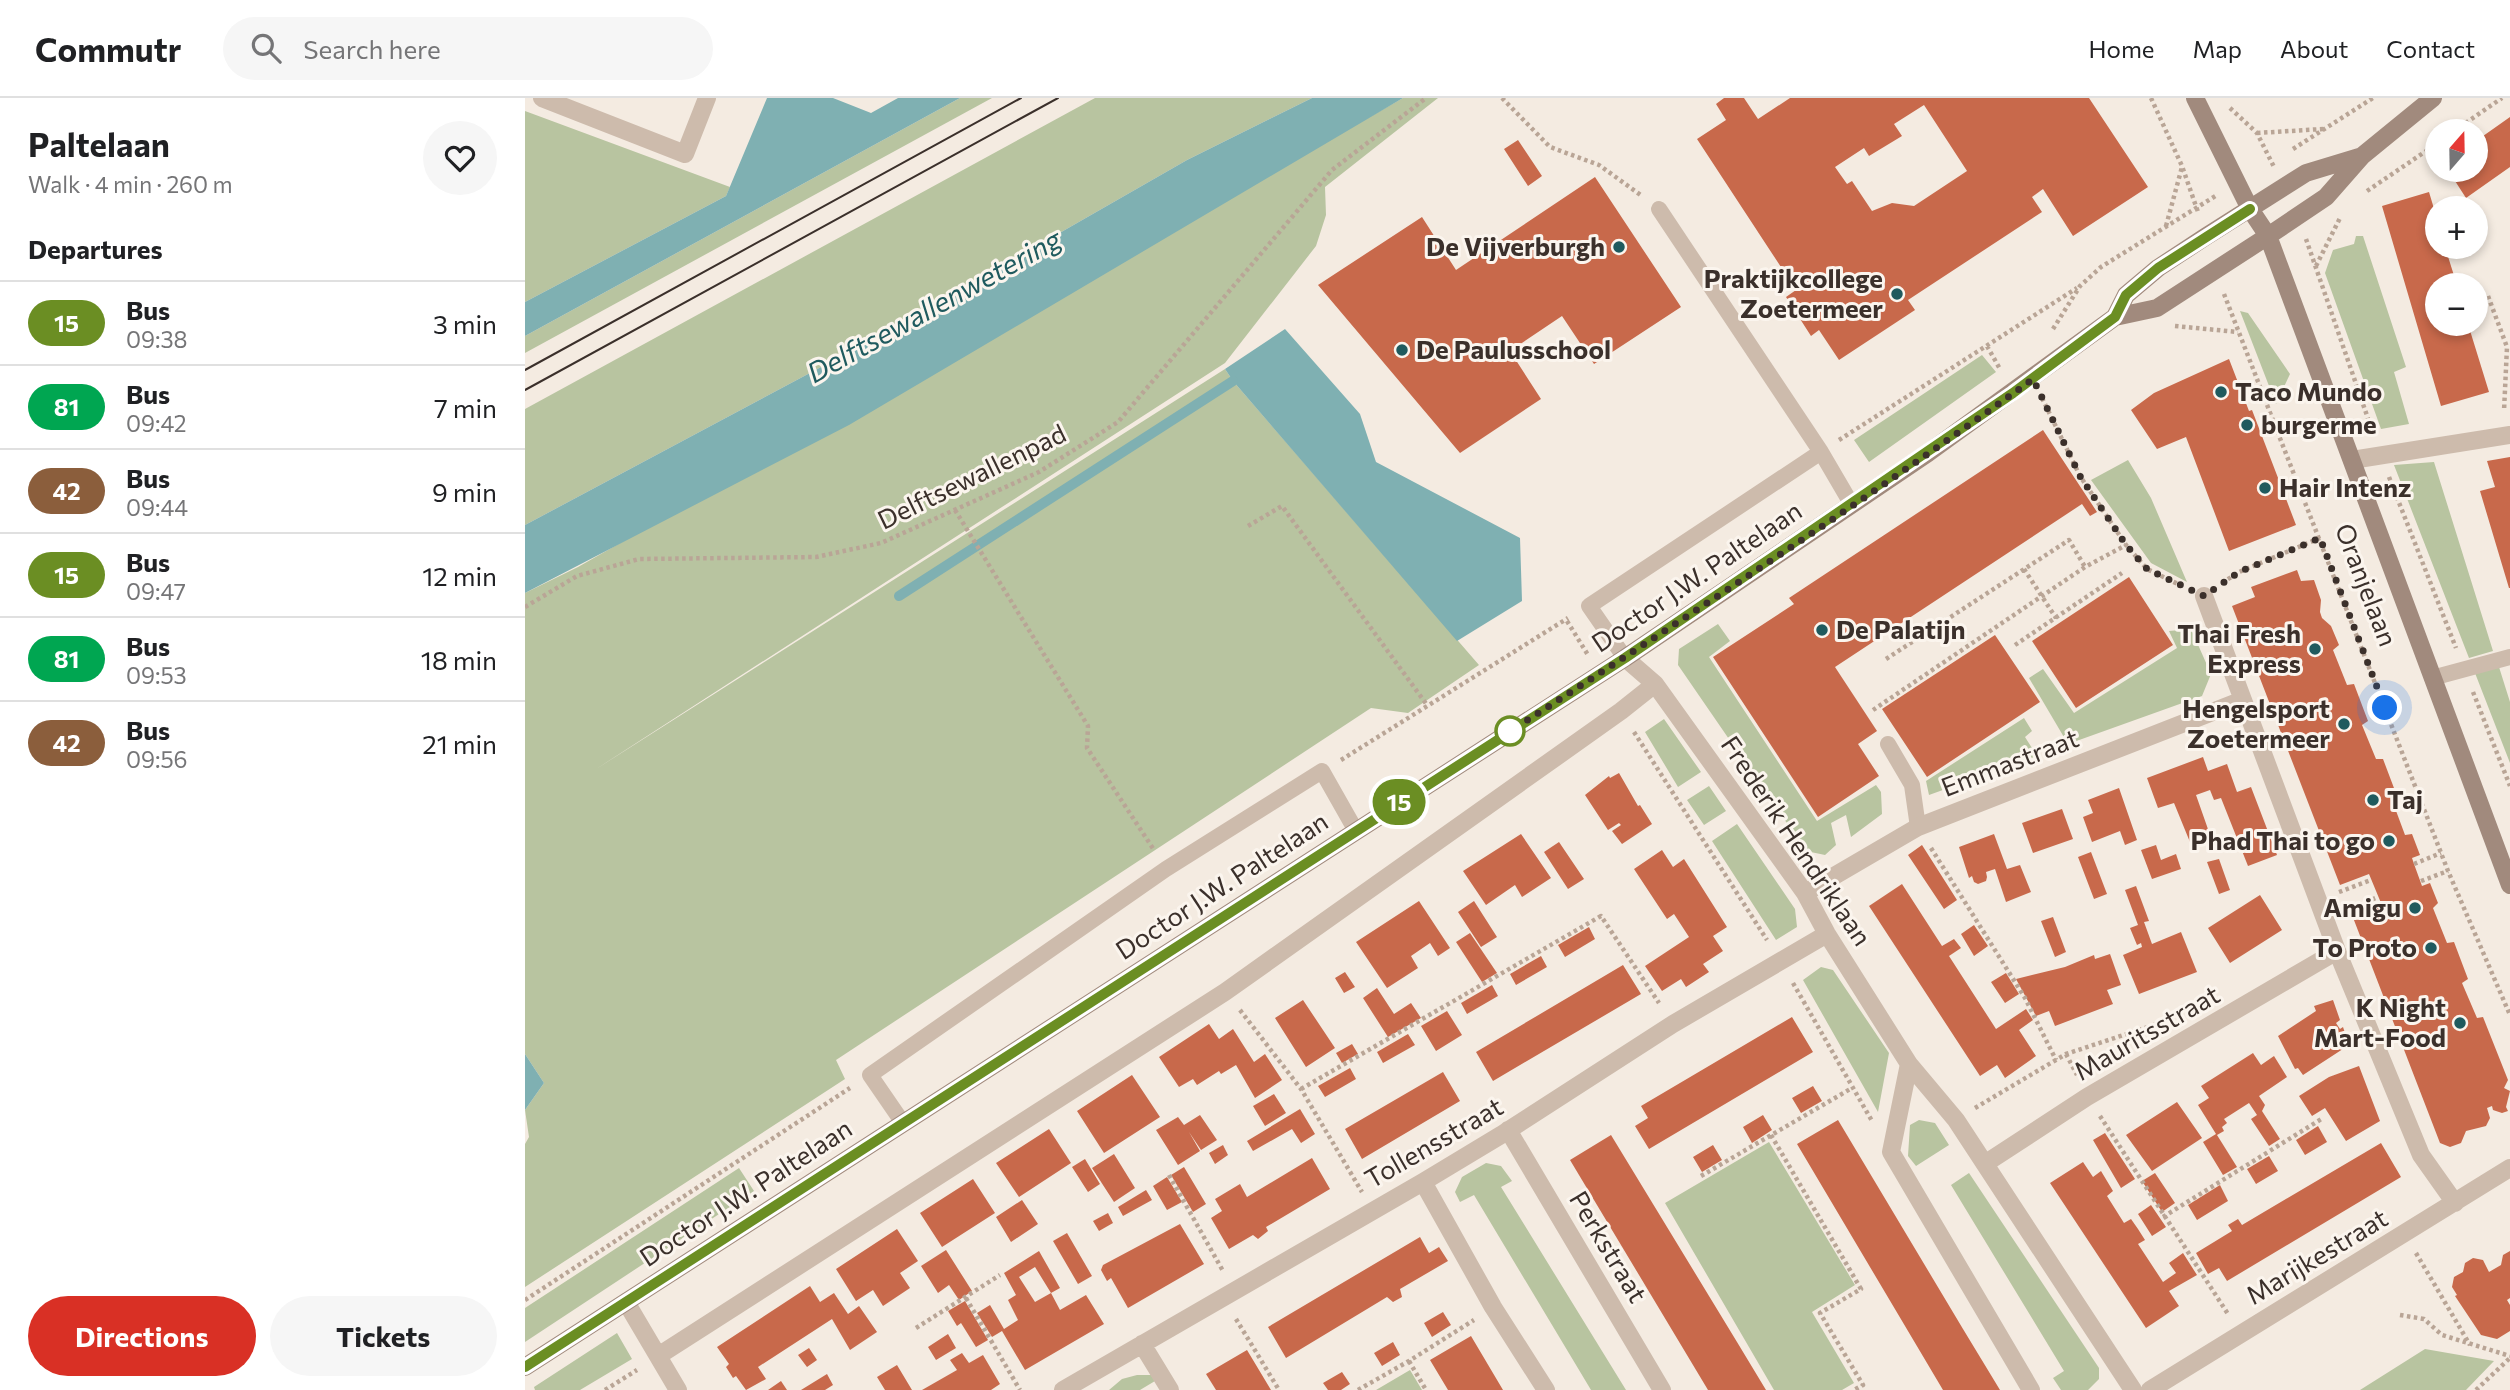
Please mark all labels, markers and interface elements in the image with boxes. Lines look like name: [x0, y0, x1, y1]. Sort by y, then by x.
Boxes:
search box: [223, 17, 713, 80]
text: Commutr: [35, 28, 181, 69]
icon: search: [247, 29, 285, 67]
text: Search here: [303, 33, 441, 64]
text: Home: [2089, 34, 2155, 63]
text: Map: [2193, 34, 2242, 63]
text: About: [2280, 34, 2348, 63]
text: Contact: [2386, 34, 2475, 63]
north arrow: [2425, 119, 2489, 182]
map controls: [2425, 119, 2488, 336]
button: heart: [423, 121, 497, 195]
text: Paltelaan: [28, 123, 170, 164]
text: Walk · 4 min · 260 m: [28, 170, 233, 198]
button: +: [2425, 196, 2488, 259]
water label: Delftsewallenwetering: [800, 220, 1068, 389]
place label: De Vijverburgh: [1426, 230, 1605, 261]
text: Departures: [28, 233, 163, 264]
marker: De Vijverburgh: [1611, 239, 1627, 255]
place label: Praktijkcollege Zoetermeer: [1704, 262, 1883, 323]
button: −: [2425, 273, 2488, 336]
marker: Praktijkcollege Zoetermeer: [1889, 286, 1905, 302]
text: Bus: [126, 294, 170, 325]
text: 15: [54, 308, 79, 337]
text: 3 min: [433, 308, 497, 339]
text: 09:38: [126, 325, 187, 353]
place label: De Paulusschool: [1416, 333, 1611, 364]
marker: De Paulusschool: [1394, 342, 1410, 358]
place label: Taco Mundo: [2235, 375, 2382, 406]
text: Bus: [126, 378, 170, 409]
marker: Taco Mundo: [2213, 384, 2229, 400]
text: 81: [54, 392, 79, 421]
text: 7 min: [434, 392, 497, 423]
place label: burgerme: [2261, 408, 2377, 439]
text: 09:42: [126, 409, 187, 437]
street label: Delftsewallenpad: [872, 417, 1071, 535]
marker: burgerme: [2239, 417, 2255, 433]
text: Bus: [126, 462, 170, 493]
place label: Hair Intenz: [2279, 471, 2411, 502]
text: 42: [52, 476, 81, 505]
text: 9 min: [432, 476, 497, 507]
marker: Hair Intenz: [2257, 480, 2273, 496]
text: 09:44: [126, 493, 188, 521]
street label: Doctor J.W. Paltelaan: [1585, 494, 1807, 658]
street label: Oranjelaan: [2330, 519, 2405, 650]
text: Bus: [126, 546, 170, 577]
text: 15: [54, 560, 79, 589]
text: 12 min: [422, 560, 497, 591]
text: 09:47: [126, 577, 186, 605]
place label: De Palatijn: [1836, 613, 1966, 644]
place label: Thai Fresh Express: [2177, 617, 2301, 678]
marker: De Palatijn: [1814, 622, 1830, 638]
text: Bus: [126, 630, 170, 661]
marker: Thai Fresh Express: [2307, 641, 2323, 657]
text: 81: [54, 644, 79, 673]
text: 18 min: [421, 644, 497, 675]
text: 09:53: [126, 661, 187, 689]
your location: [2367, 690, 2402, 725]
place label: Hengelsport Zoetermeer: [2182, 692, 2330, 753]
text: Bus: [126, 714, 170, 745]
unlabelled marker: [1495, 716, 1525, 746]
marker: Hengelsport Zoetermeer: [2336, 716, 2352, 732]
street label: Emmastraat: [1936, 721, 2083, 802]
text: 42: [52, 728, 81, 757]
text: 21 min: [422, 728, 497, 759]
street label: Frederik Hendriklaan: [1716, 730, 1879, 951]
text: 09:56: [126, 745, 188, 773]
line badge: 15: [1367, 779, 1431, 825]
place label: Taj: [2387, 783, 2423, 814]
text: 15: [1387, 787, 1411, 816]
marker: Taj: [2365, 792, 2381, 808]
street label: Doctor J.W. Paltelaan: [1109, 805, 1333, 965]
place label: Phad Thai to go: [2191, 824, 2375, 855]
marker: Phad Thai to go: [2381, 833, 2397, 849]
place label: Amigu: [2323, 891, 2401, 922]
marker: Amigu: [2407, 900, 2423, 916]
place label: To Proto: [2313, 931, 2417, 962]
marker: To Proto: [2423, 940, 2439, 956]
street label: Mauritsstraat: [2068, 978, 2224, 1086]
place label: K Night Mart-Food: [2314, 991, 2446, 1052]
marker: K Night Mart-Food: [2452, 1015, 2468, 1031]
street label: Tollensstraat: [1359, 1090, 1508, 1194]
street label: Doctor J.W. Paltelaan: [633, 1112, 857, 1272]
street label: Perkstraat: [1564, 1185, 1655, 1308]
street label: Marijkestraat: [2240, 1201, 2393, 1310]
button: Directions: [28, 1296, 256, 1376]
button: Tickets: [270, 1296, 497, 1376]

